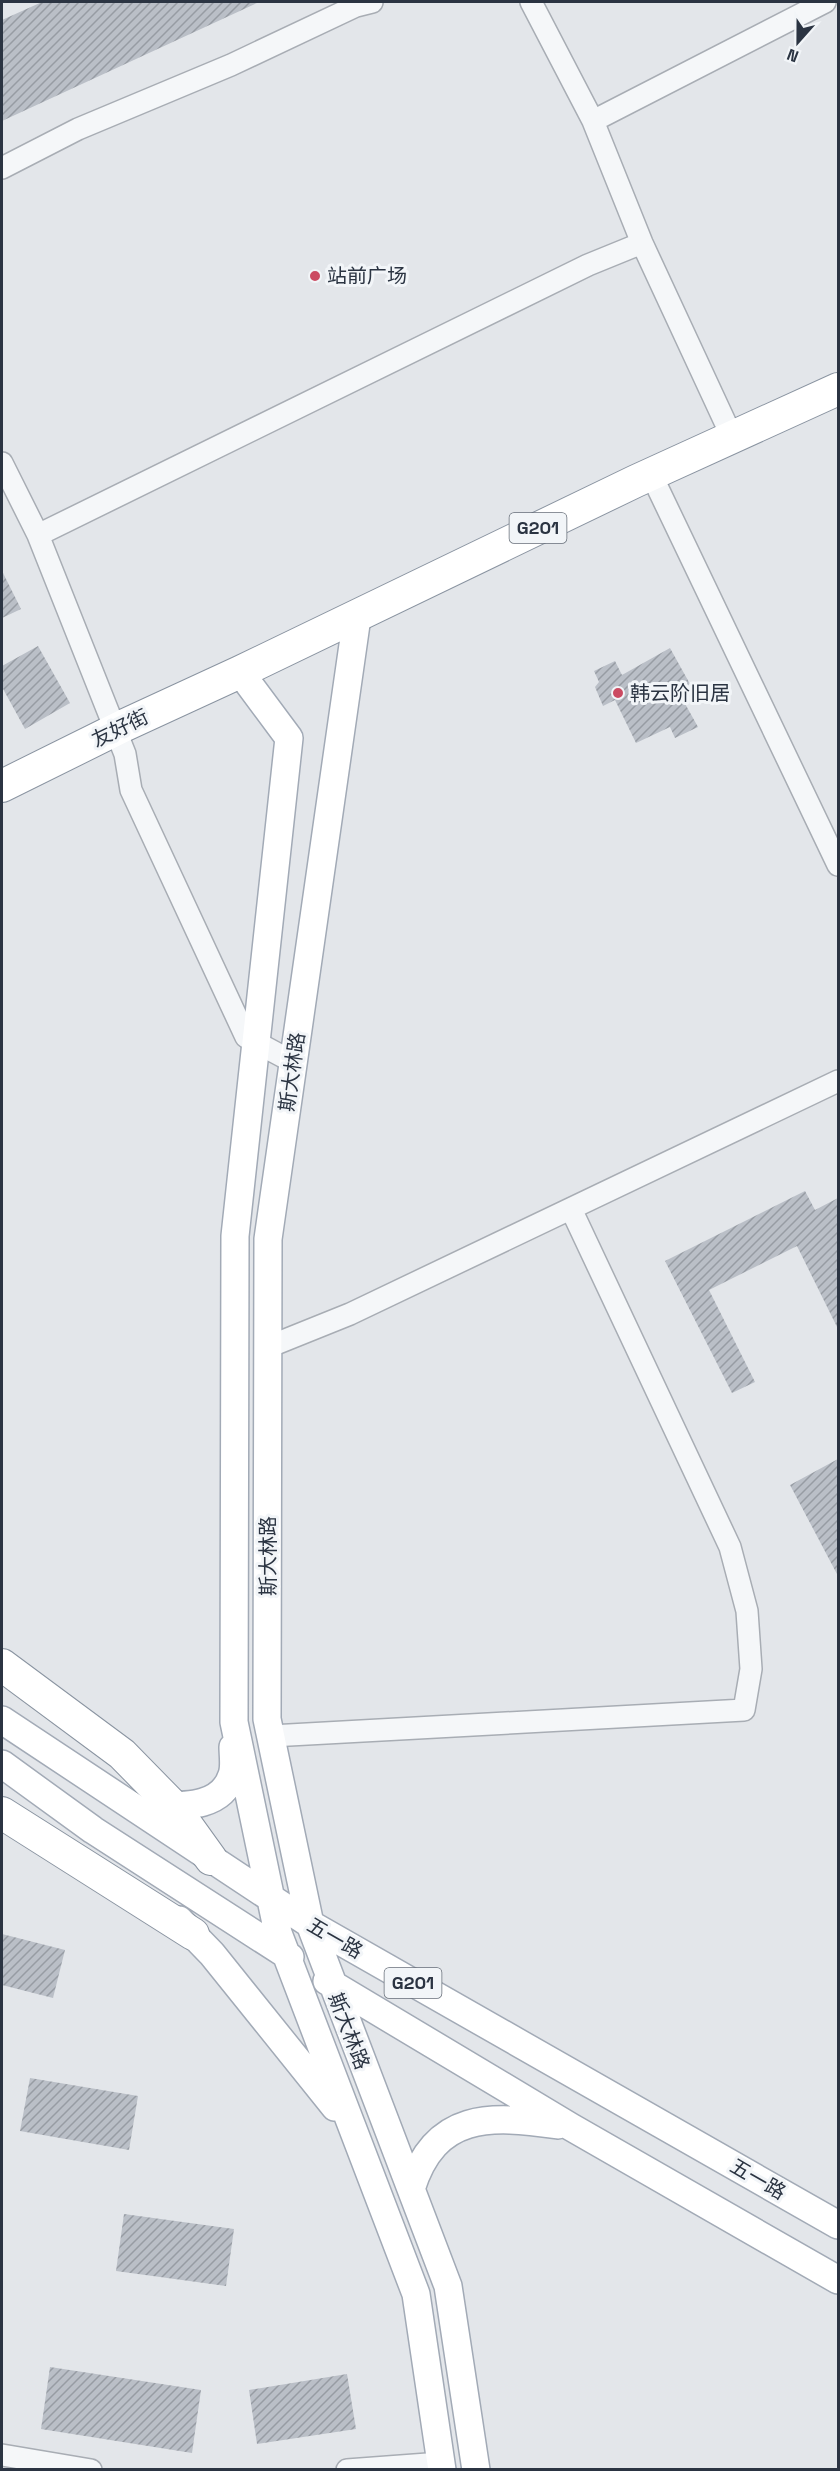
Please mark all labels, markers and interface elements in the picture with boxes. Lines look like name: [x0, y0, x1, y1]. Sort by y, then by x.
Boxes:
north arrow: [768, 12, 828, 72]
text: N: [784, 44, 802, 67]
place label: 站前广场: [327, 263, 407, 289]
marker: 站前广场: [308, 269, 322, 283]
road number: G201: [510, 513, 566, 543]
place label: 韩云阶旧居: [630, 680, 730, 706]
marker: 韩云阶旧居: [611, 686, 625, 700]
street label: 友好街: [87, 703, 153, 753]
street label: 斯大林路: [274, 1031, 310, 1113]
street label: 斯大林路: [255, 1516, 281, 1596]
street label: 五一路: [303, 1912, 367, 1964]
road number: G201: [384, 1968, 442, 1998]
street label: 斯大林路: [323, 1989, 375, 2073]
street label: 五一路: [726, 2153, 790, 2205]

